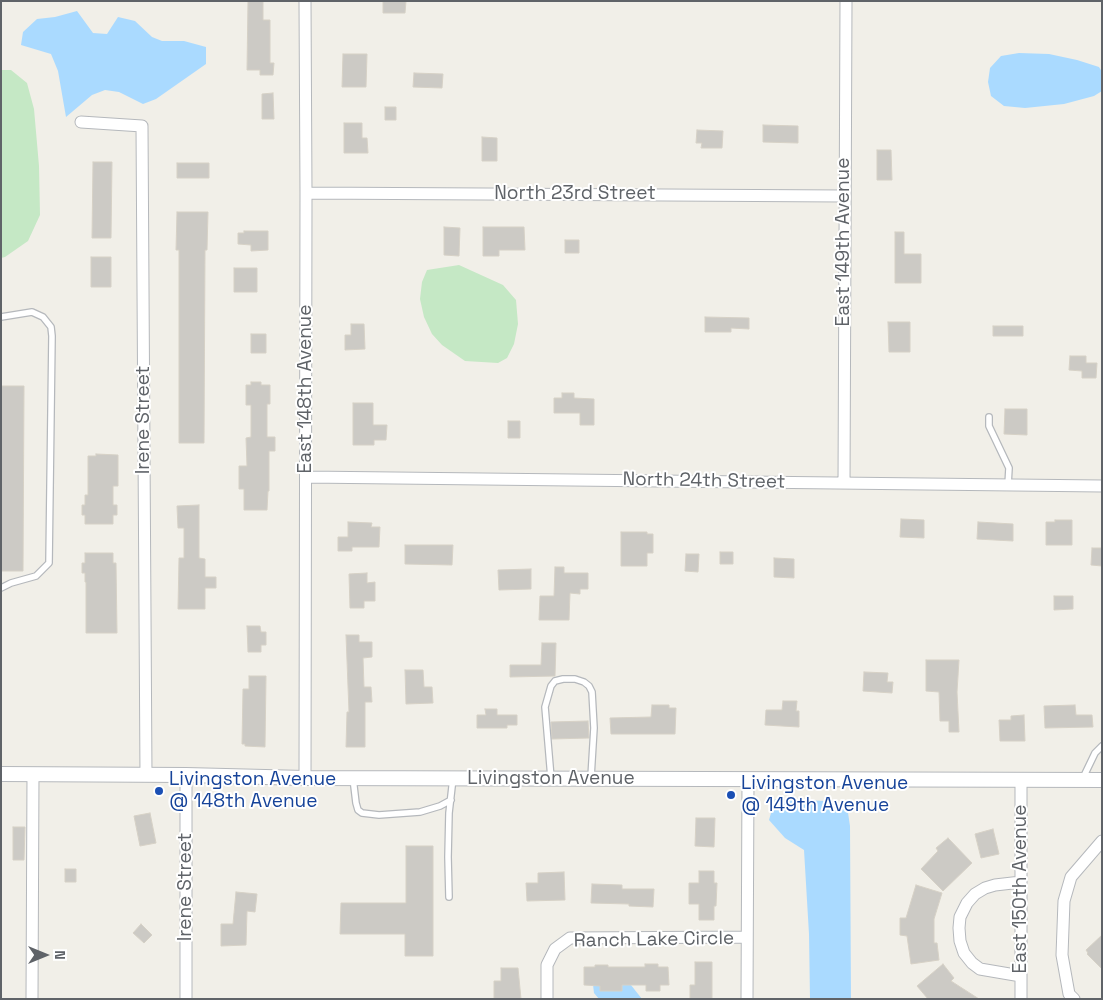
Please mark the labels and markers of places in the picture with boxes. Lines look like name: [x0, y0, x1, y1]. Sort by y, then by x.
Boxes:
place label: Livingston Avenue @ 148th Avenue: [169, 769, 336, 813]
place label: Livingston Avenue @ 149th Avenue: [741, 773, 908, 817]
marker: Livingston Avenue @ 148th Avenue: [153, 785, 165, 797]
marker: Livingston Avenue @ 149th Avenue: [725, 789, 737, 801]

